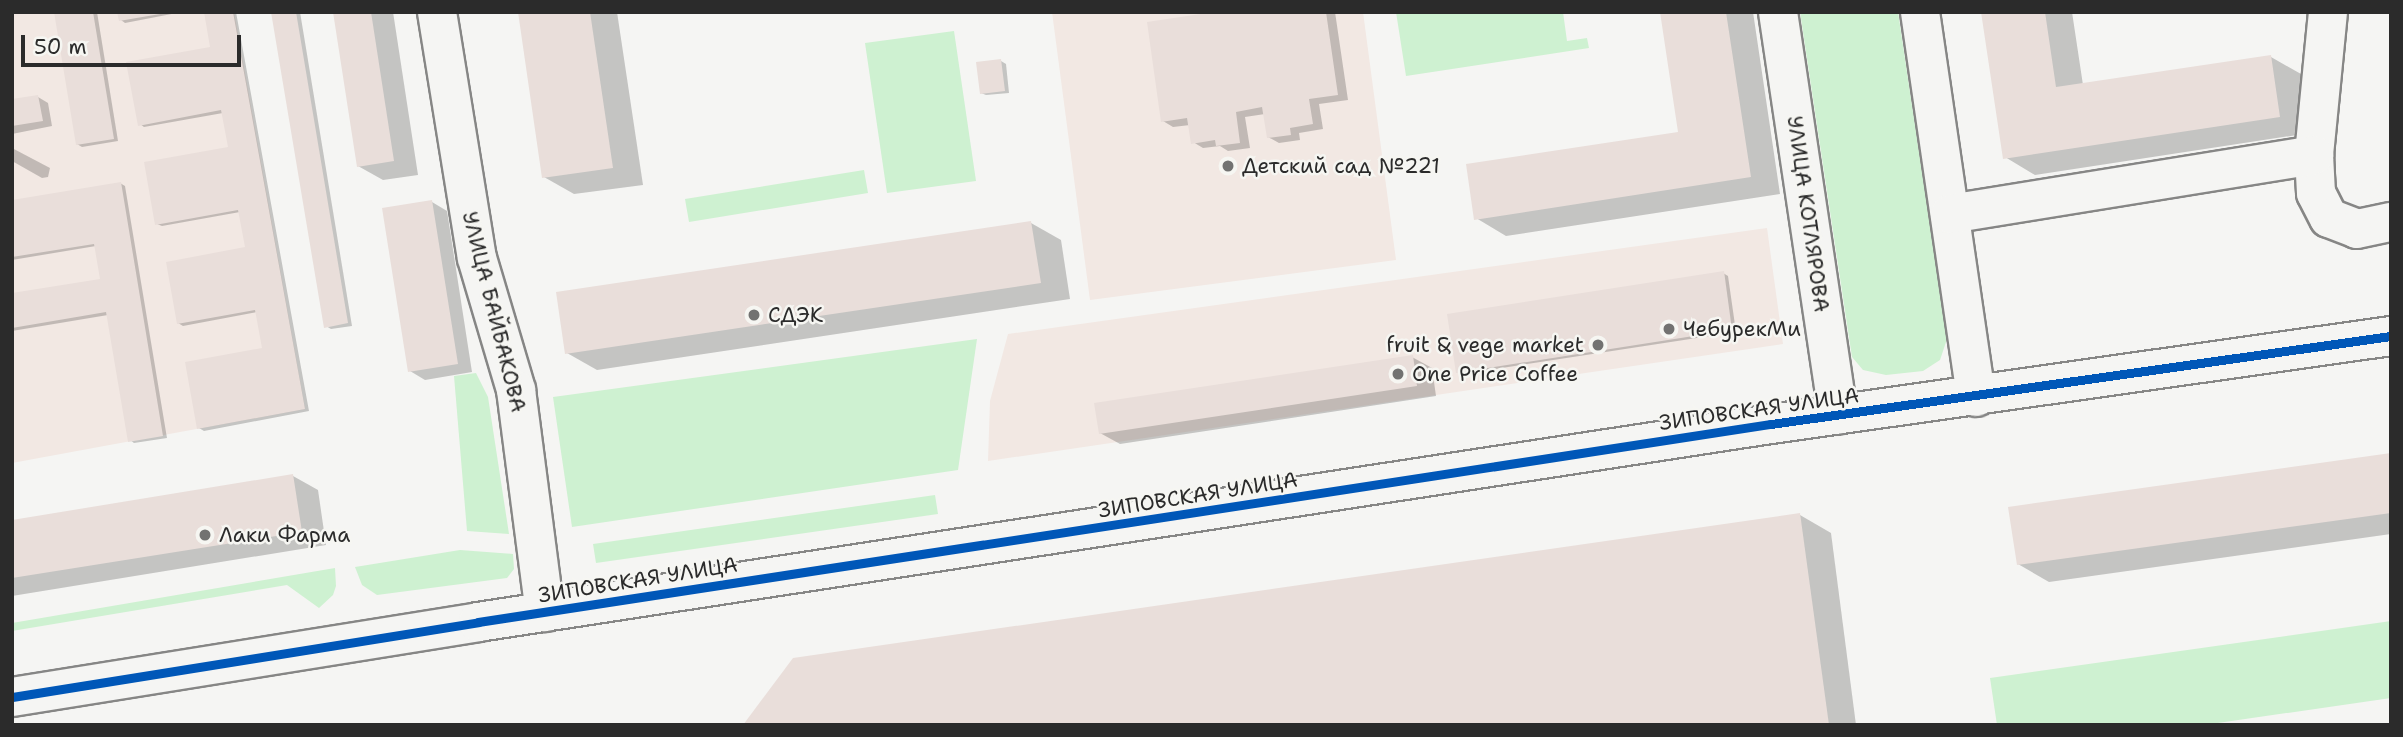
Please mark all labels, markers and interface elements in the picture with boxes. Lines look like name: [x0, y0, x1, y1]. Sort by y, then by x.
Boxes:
scale bar: [24, 21, 245, 65]
text: 50 m: [34, 33, 87, 61]
street label: УЛИЦА КОТЛЯРОВА: [1782, 114, 1834, 314]
place label: Детский сад №221: [1242, 153, 1440, 179]
marker: Детский сад №221: [1220, 158, 1236, 174]
street label: УЛИЦА БАЙБАКОВА: [457, 209, 531, 415]
place label: СДЭК: [768, 302, 823, 328]
marker: СДЭК: [746, 307, 762, 323]
place label: ЧебурекМи: [1683, 316, 1801, 342]
marker: ЧебурекМи: [1661, 321, 1677, 337]
place label: fruit & vege market: [1387, 332, 1584, 358]
marker: fruit & vege market: [1590, 337, 1606, 353]
place label: One Price Coffee: [1412, 361, 1578, 387]
marker: One Price Coffee: [1390, 366, 1406, 382]
street label: ЗИПОВСКАЯ УЛИЦА: [1657, 383, 1861, 435]
street label: ЗИПОВСКАЯ УЛИЦА: [1097, 467, 1299, 523]
place label: Лаки Фарма: [219, 522, 350, 548]
marker: Лаки Фарма: [197, 527, 213, 543]
street label: ЗИПОВСКАЯ УЛИЦА: [537, 552, 739, 608]

